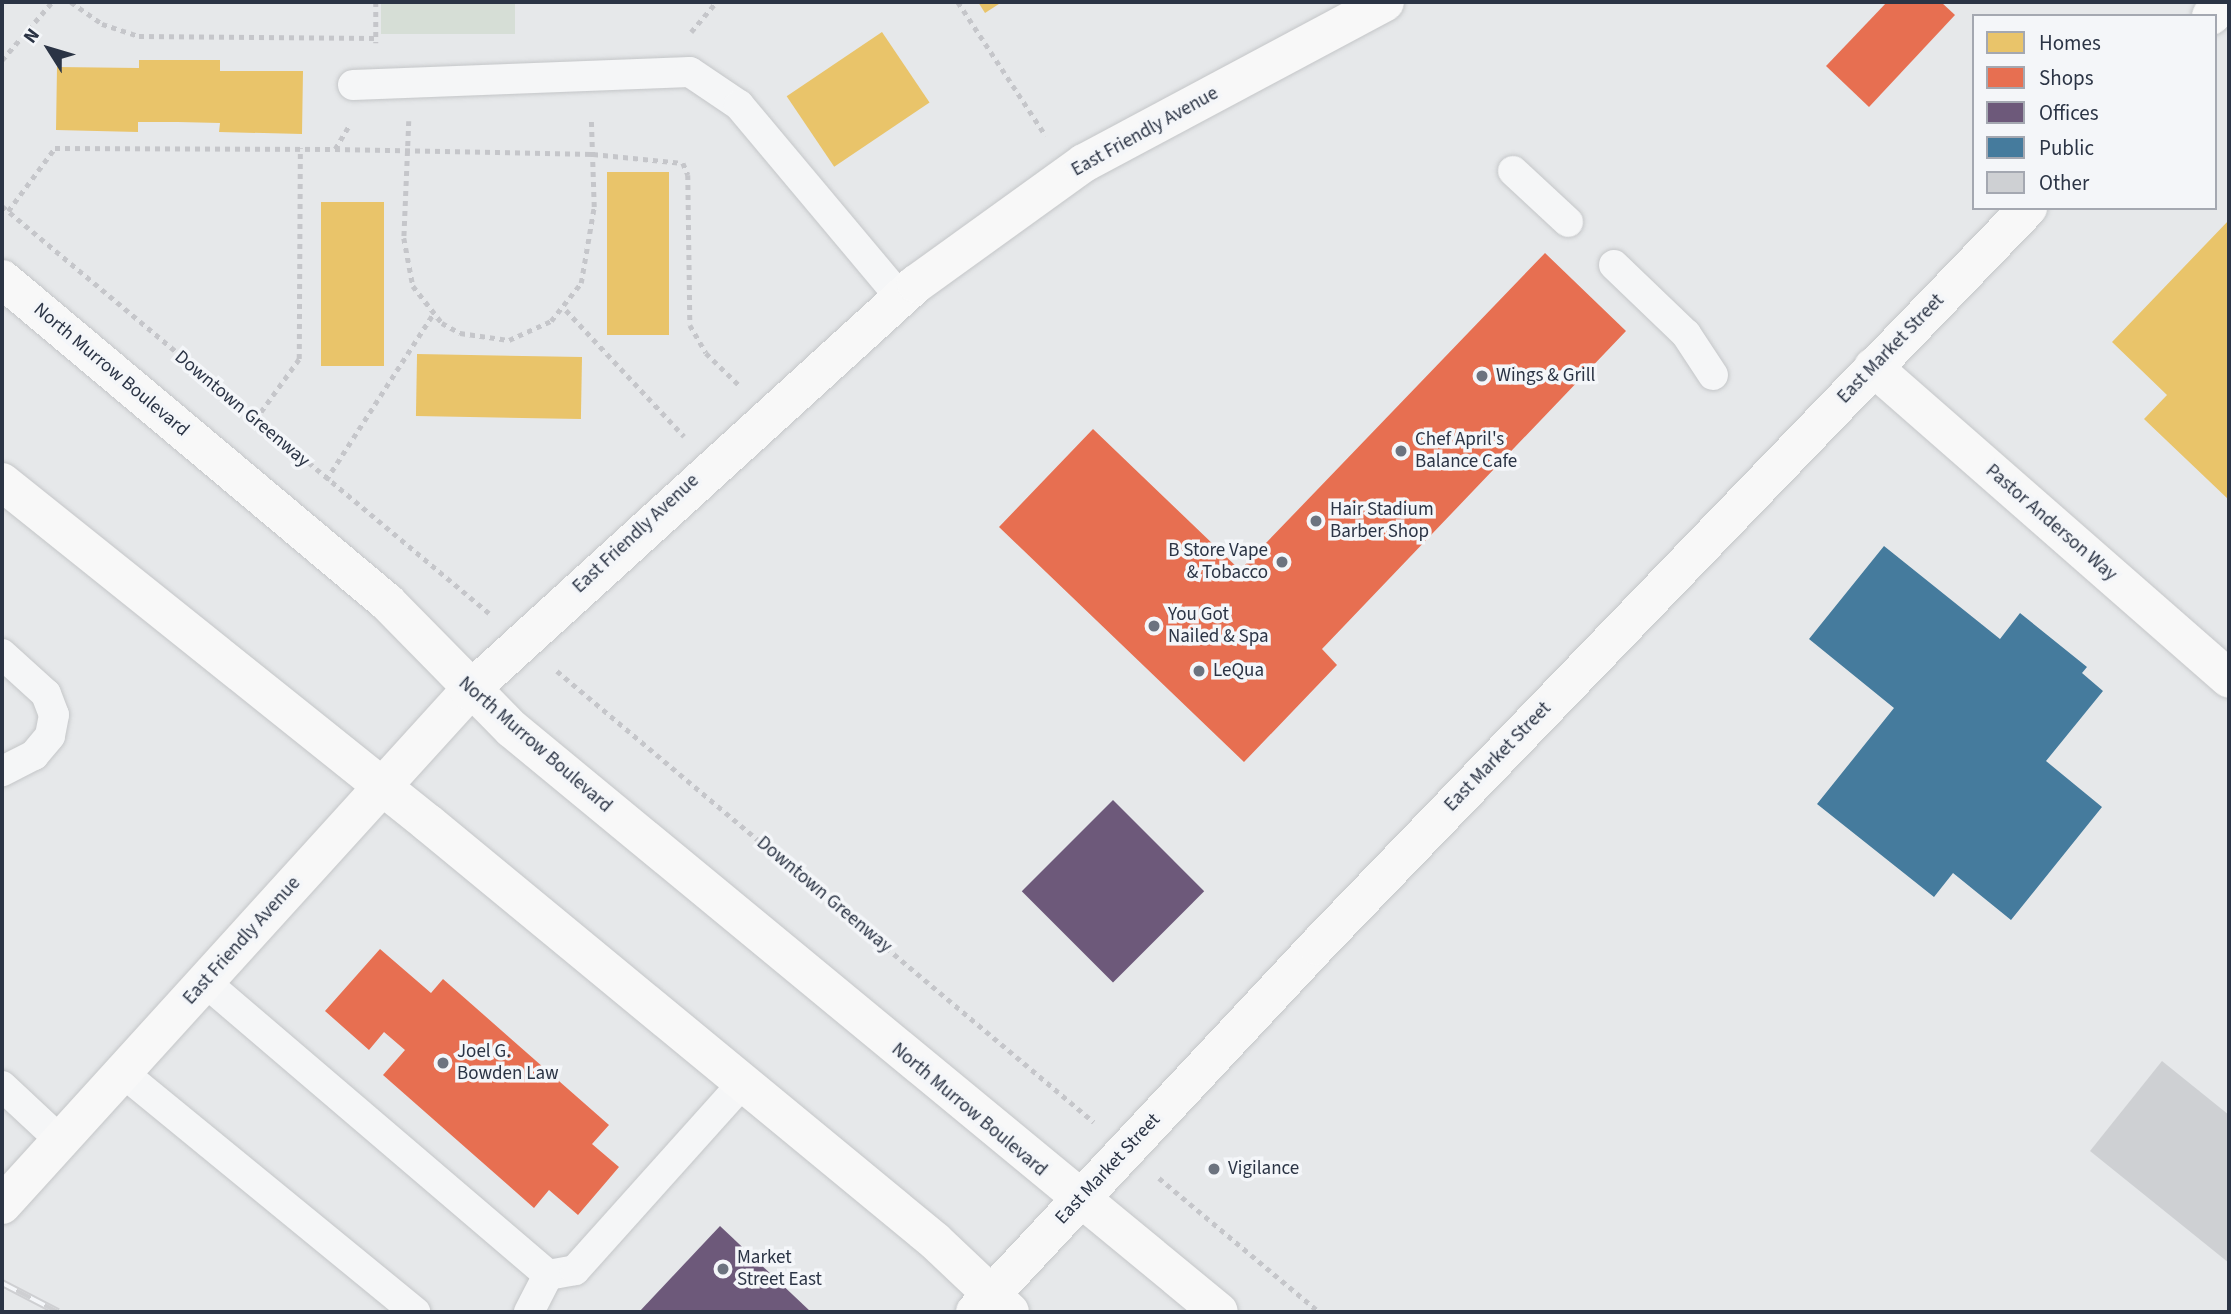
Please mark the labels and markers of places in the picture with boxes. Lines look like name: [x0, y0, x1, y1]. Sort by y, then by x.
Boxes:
place label: Wings & Grill: [1496, 365, 1595, 387]
marker: Wings & Grill: [1474, 368, 1490, 384]
place label: Chef April's Balance Cafe: [1415, 429, 1517, 473]
marker: Chef April's Balance Cafe: [1393, 443, 1409, 459]
place label: Hair Stadium Barber Shop: [1330, 499, 1434, 543]
marker: Hair Stadium Barber Shop: [1308, 513, 1324, 529]
place label: B Store Vape & Tobacco: [1168, 540, 1268, 584]
marker: B Store Vape & Tobacco: [1274, 554, 1290, 570]
place label: You Got Nailed & Spa: [1168, 604, 1269, 648]
marker: You Got Nailed & Spa: [1146, 618, 1162, 634]
place label: LeQua: [1213, 660, 1264, 682]
marker: LeQua: [1191, 663, 1207, 679]
place label: Joel G. Bowden Law: [457, 1041, 559, 1085]
marker: Joel G. Bowden Law: [435, 1055, 451, 1071]
place label: Vigilance: [1228, 1158, 1299, 1180]
marker: Vigilance: [1206, 1161, 1222, 1177]
place label: Market Street East: [737, 1247, 822, 1291]
marker: Market Street East: [715, 1261, 731, 1277]

